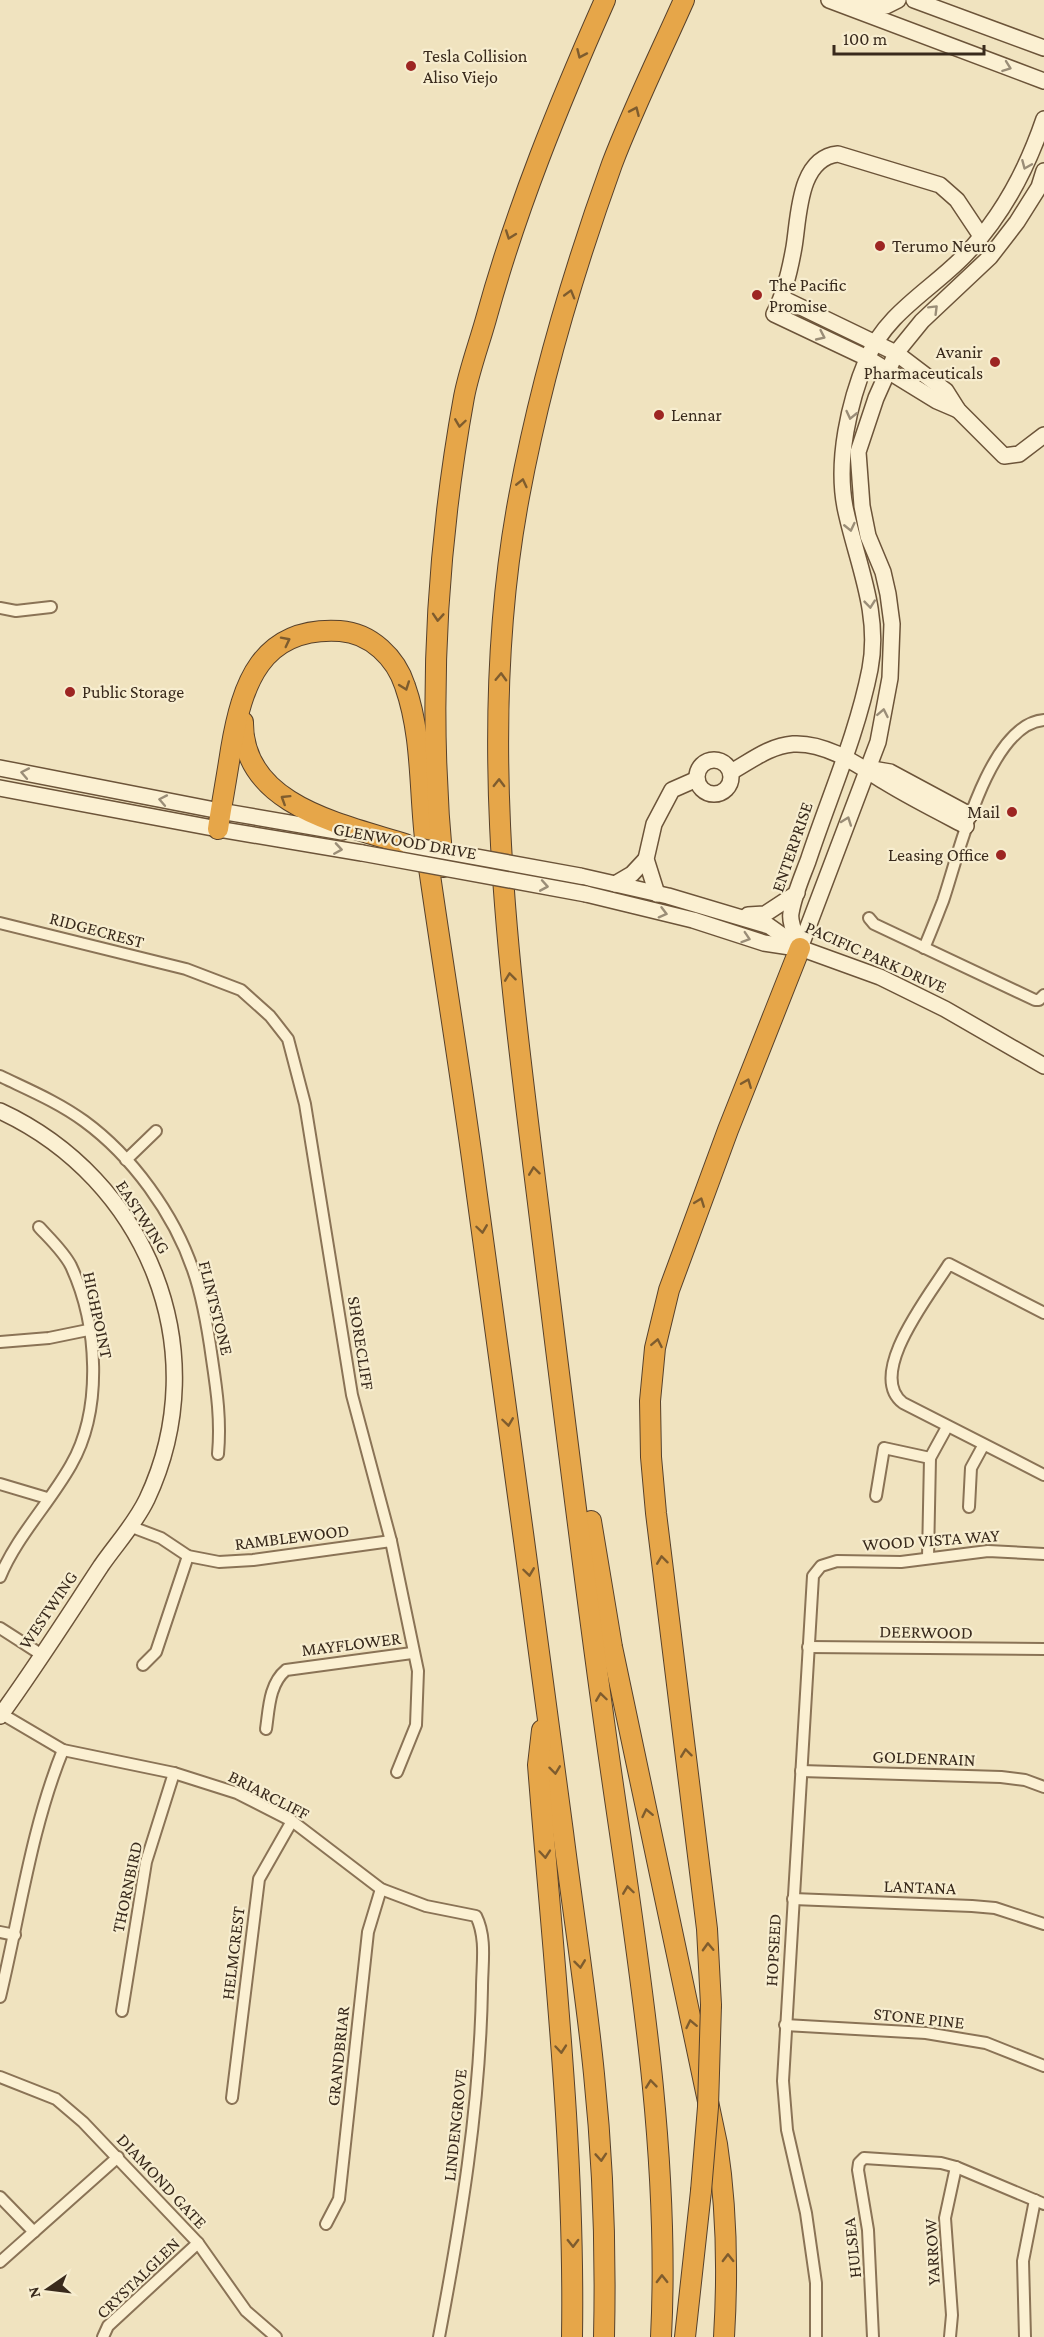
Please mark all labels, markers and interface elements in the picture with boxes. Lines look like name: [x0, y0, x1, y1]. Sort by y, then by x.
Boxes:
scale bar: [834, 18, 984, 56]
text: 100 m: [843, 29, 888, 49]
place label: Tesla Collision Aliso Viejo: [423, 46, 528, 88]
one-way arrow: [576, 47, 588, 58]
marker: Tesla Collision Aliso Viejo: [404, 59, 418, 73]
one-way arrow: [1001, 60, 1012, 73]
one-way arrow: [628, 106, 640, 117]
one-way arrow: [1021, 159, 1033, 170]
one-way arrow: [504, 229, 517, 240]
place label: Terumo Neuro: [892, 236, 996, 256]
marker: Terumo Neuro: [873, 239, 887, 253]
place label: The Pacific Promise: [769, 275, 847, 316]
marker: The Pacific Promise: [750, 288, 764, 302]
one-way arrow: [562, 290, 575, 300]
one-way arrow: [926, 305, 937, 316]
one-way arrow: [814, 329, 825, 341]
place label: Avanir Pharmaceuticals: [864, 342, 984, 383]
marker: Avanir Pharmaceuticals: [988, 355, 1002, 369]
place label: Lennar: [671, 405, 723, 425]
marker: Lennar: [652, 408, 666, 422]
one-way arrow: [845, 409, 858, 419]
one-way arrow: [455, 419, 467, 428]
one-way arrow: [515, 479, 528, 489]
one-way arrow: [843, 522, 856, 532]
one-way arrow: [863, 600, 876, 609]
one-way arrow: [432, 612, 445, 622]
one-way arrow: [280, 637, 291, 649]
one-way arrow: [495, 673, 507, 682]
one-way arrow: [397, 680, 410, 690]
place label: Public Storage: [82, 682, 184, 702]
marker: Public Storage: [63, 685, 77, 699]
one-way arrow: [876, 708, 889, 718]
one-way arrow: [21, 767, 31, 780]
one-way arrow: [493, 778, 505, 787]
one-way arrow: [158, 794, 168, 807]
one-way arrow: [281, 794, 291, 806]
street label: ENTERPRISE: [767, 799, 817, 895]
place label: Mail: [967, 802, 1000, 822]
marker: Mail: [1005, 805, 1019, 819]
one-way arrow: [839, 816, 852, 827]
street label: GLENWOOD DRIVE: [332, 819, 478, 863]
one-way arrow: [333, 842, 342, 854]
place label: Leasing Office: [888, 845, 989, 865]
marker: Leasing Office: [994, 848, 1008, 862]
one-way arrow: [538, 879, 548, 892]
one-way arrow: [657, 905, 667, 918]
street label: RIDGECREST: [48, 908, 147, 952]
street label: PACIFIC PARK DRIVE: [802, 917, 950, 997]
one-way arrow: [740, 930, 751, 943]
one-way arrow: [505, 973, 517, 982]
one-way arrow: [739, 1078, 752, 1088]
one-way arrow: [528, 1166, 541, 1175]
street label: EASTWING: [112, 1177, 174, 1257]
one-way arrow: [693, 1198, 705, 1209]
one-way arrow: [475, 1224, 487, 1234]
street label: FLINTSTONE: [195, 1259, 237, 1357]
street label: HIGHPOINT: [79, 1270, 117, 1361]
street label: SHORECLIFF: [344, 1295, 378, 1391]
one-way arrow: [650, 1338, 663, 1348]
one-way arrow: [502, 1418, 514, 1427]
street label: RAMBLEWOOD: [234, 1520, 350, 1554]
street label: WOOD VISTA WAY: [862, 1525, 1001, 1555]
one-way arrow: [656, 1555, 668, 1564]
street label: WESTWING: [15, 1567, 81, 1653]
one-way arrow: [522, 1568, 534, 1577]
street label: DEERWOOD: [879, 1621, 973, 1643]
street label: MAYFLOWER: [300, 1628, 403, 1660]
one-way arrow: [595, 1693, 607, 1702]
street label: GOLDENRAIN: [872, 1746, 976, 1770]
one-way arrow: [680, 1749, 692, 1758]
street label: BRIARCLIFF: [225, 1766, 313, 1824]
one-way arrow: [548, 1766, 561, 1775]
one-way arrow: [641, 1808, 654, 1818]
street label: THORNBIRD: [108, 1840, 146, 1934]
one-way arrow: [539, 1850, 552, 1859]
street label: LANTANA: [883, 1876, 957, 1898]
one-way arrow: [622, 1886, 634, 1895]
street label: HELMCREST: [217, 1905, 249, 2001]
street label: HOPSEED: [761, 1913, 785, 1987]
one-way arrow: [702, 1942, 714, 1951]
one-way arrow: [573, 1959, 585, 1968]
street label: STONE PINE: [873, 2003, 966, 2033]
street label: GRANDBRIAR: [323, 2004, 353, 2107]
one-way arrow: [686, 2019, 699, 2029]
one-way arrow: [554, 2044, 567, 2053]
street label: LINDENGROVE: [439, 2068, 471, 2182]
one-way arrow: [645, 2079, 658, 2089]
street label: DIAMOND GATE: [113, 2129, 211, 2233]
one-way arrow: [594, 2153, 607, 2162]
street label: HULSEA: [839, 2216, 865, 2279]
street label: YARROW: [920, 2218, 944, 2286]
street label: CRYSTALGLEN: [92, 2233, 184, 2323]
one-way arrow: [567, 2239, 579, 2248]
one-way arrow: [721, 2253, 734, 2262]
north arrow: [18, 2259, 78, 2319]
one-way arrow: [656, 2274, 668, 2283]
text: N: [24, 2285, 43, 2300]

